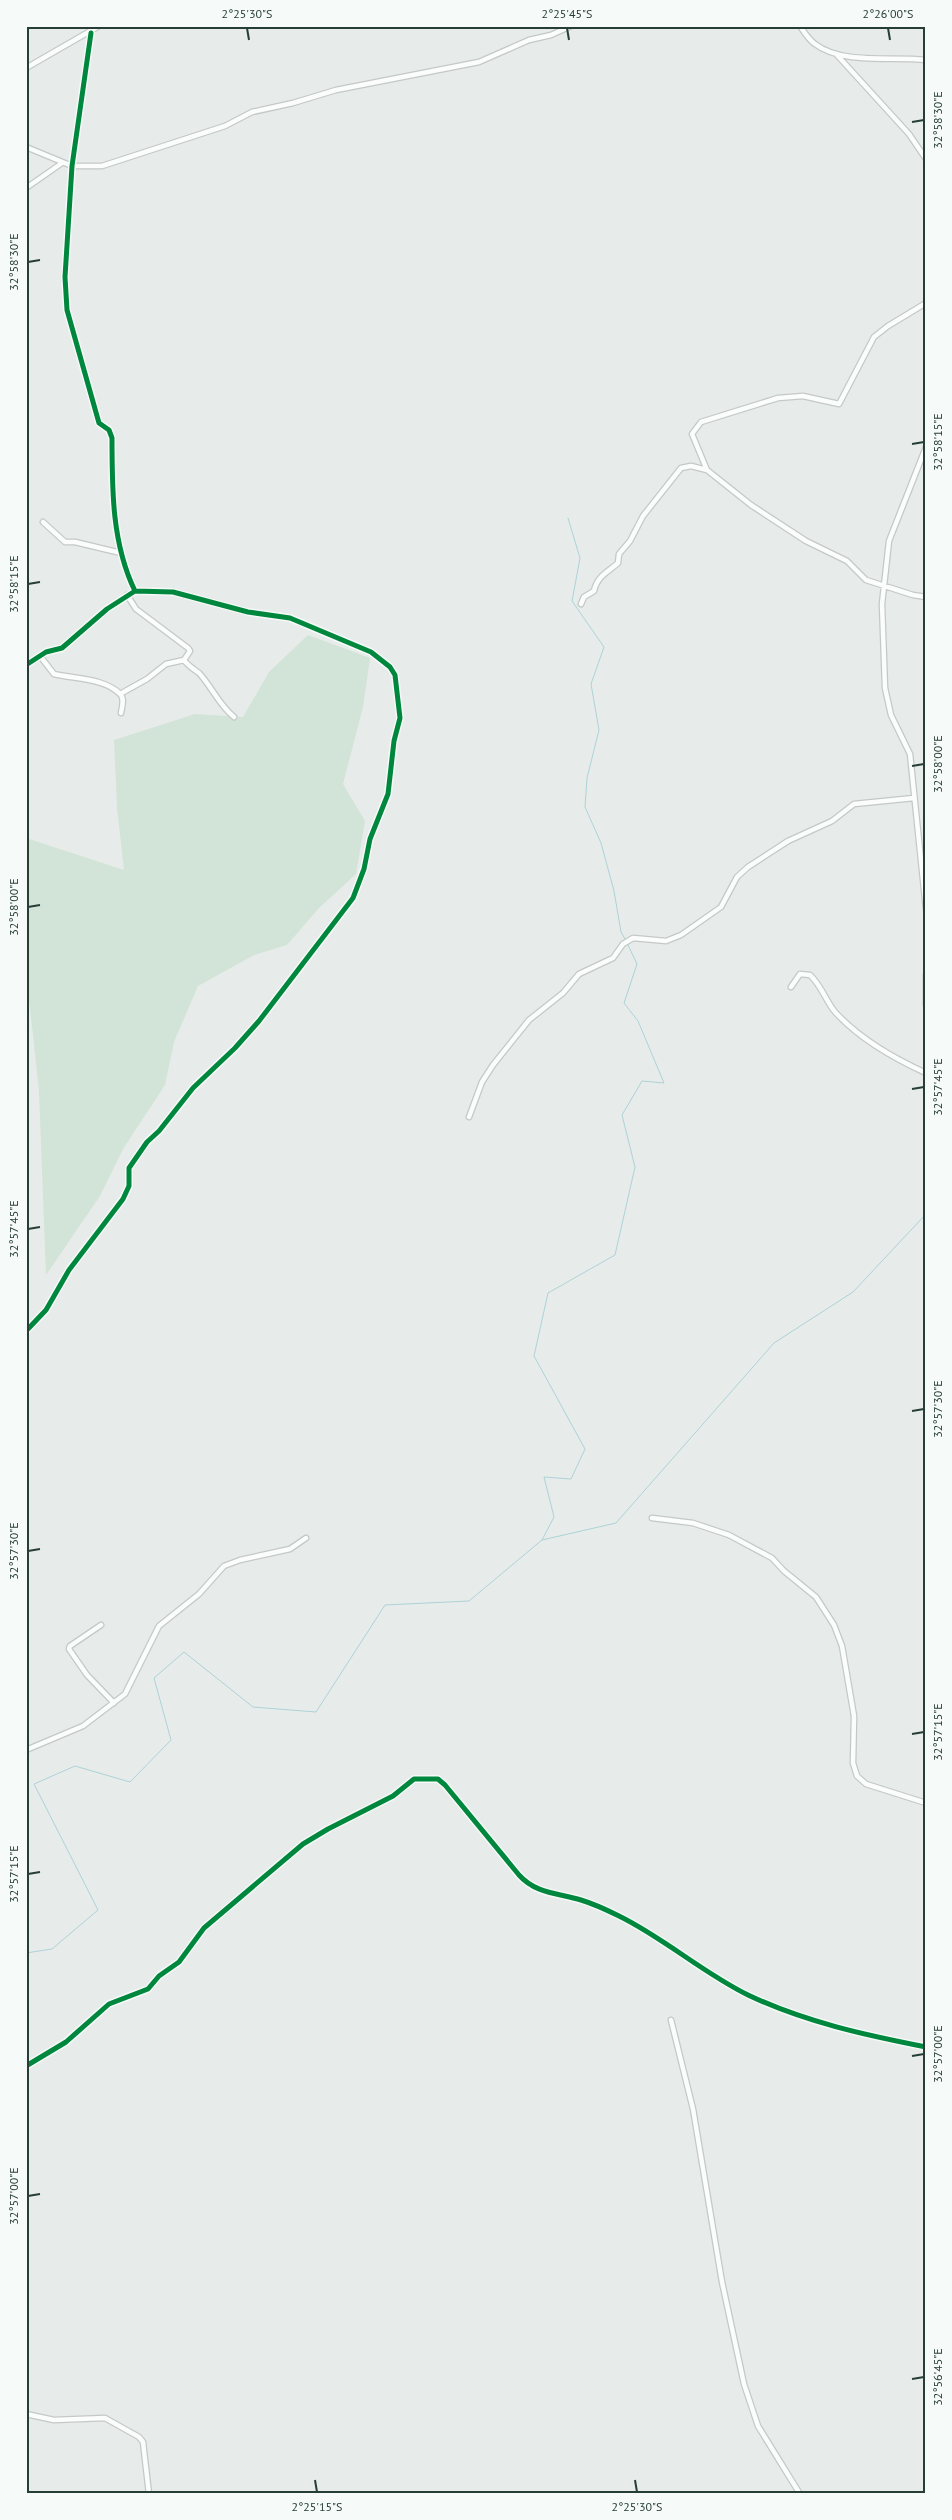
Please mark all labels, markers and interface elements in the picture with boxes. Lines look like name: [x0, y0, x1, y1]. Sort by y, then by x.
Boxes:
text: 2°25'30"S: [222, 6, 272, 21]
text: 2°25'45"S: [542, 6, 592, 21]
text: 2°26'00"S: [863, 6, 913, 21]
text: 32°58'30"E: [930, 91, 945, 149]
text: 32°58'30"E: [6, 233, 21, 291]
text: 32°58'15"E: [930, 413, 945, 471]
text: 32°58'15"E: [6, 555, 21, 613]
text: 32°58'00"E: [930, 735, 945, 793]
text: 32°58'00"E: [6, 878, 21, 936]
text: 32°57'45"E: [930, 1058, 945, 1116]
text: 32°57'45"E: [6, 1200, 21, 1258]
text: 32°57'30"E: [930, 1380, 945, 1438]
text: 32°57'30"E: [6, 1522, 21, 1580]
text: 32°57'15"E: [930, 1703, 945, 1761]
text: 32°57'15"E: [6, 1845, 21, 1903]
text: 32°57'00"E: [930, 2025, 945, 2083]
text: 32°57'00"E: [6, 2167, 21, 2225]
text: 32°56'45"E: [930, 2348, 945, 2406]
text: 2°25'15"S: [292, 2499, 342, 2514]
text: 2°25'30"S: [612, 2499, 662, 2514]

